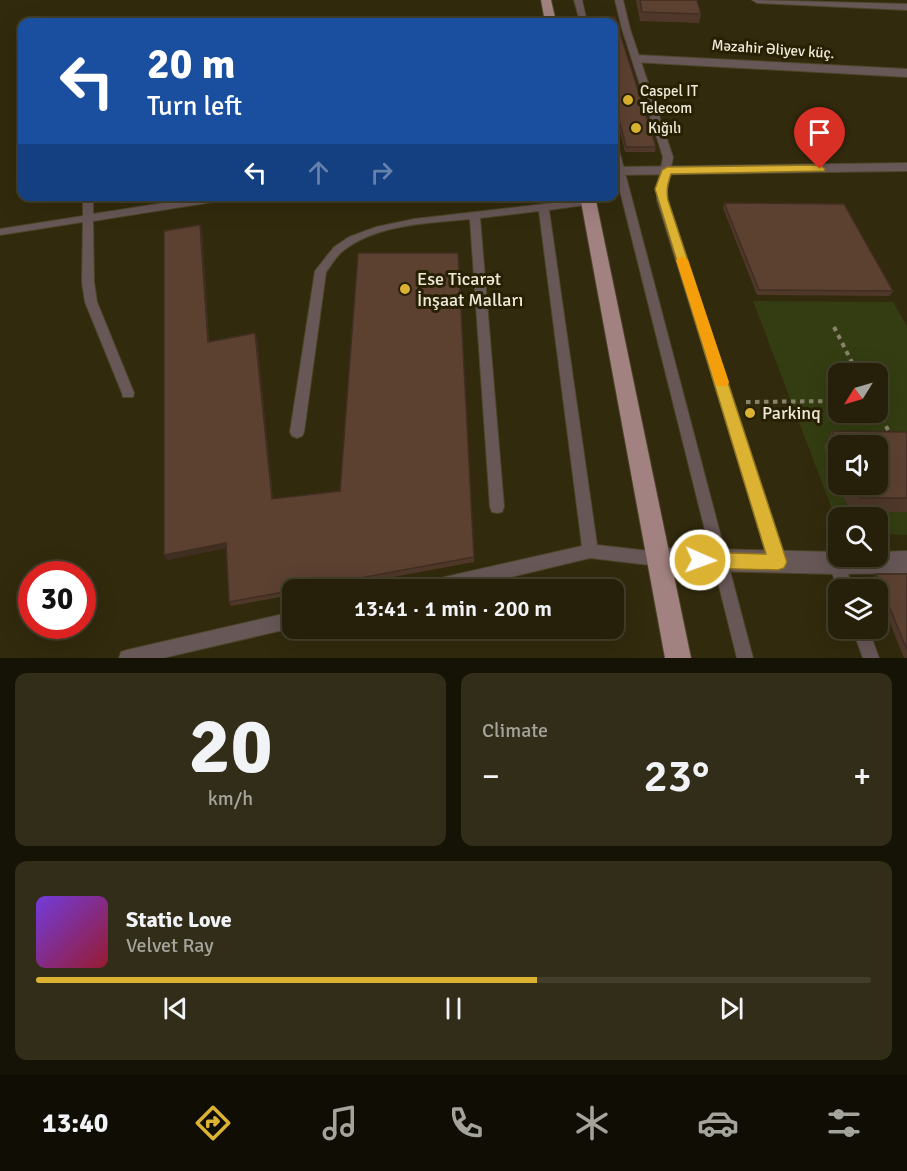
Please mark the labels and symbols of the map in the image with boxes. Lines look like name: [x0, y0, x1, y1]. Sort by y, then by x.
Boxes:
street label: Məzahir Əliyev küç.: [711, 36, 835, 62]
place label: Caspel IT Telecom: [640, 82, 699, 117]
marker: Caspel IT Telecom: [621, 93, 635, 107]
pin: [794, 107, 845, 169]
place label: Kığılı: [648, 119, 681, 137]
marker: Kığılı: [629, 121, 643, 135]
place label: Ese Ticarət İnşaat Malları: [417, 268, 523, 311]
marker: Ese Ticarət İnşaat Malları: [398, 282, 412, 296]
north arrow: [828, 363, 888, 423]
place label: Parkinq: [762, 402, 821, 424]
marker: Parkinq: [743, 406, 757, 420]
position arrow: [668, 528, 732, 592]
speed limit sign: 30: [18, 561, 96, 639]

